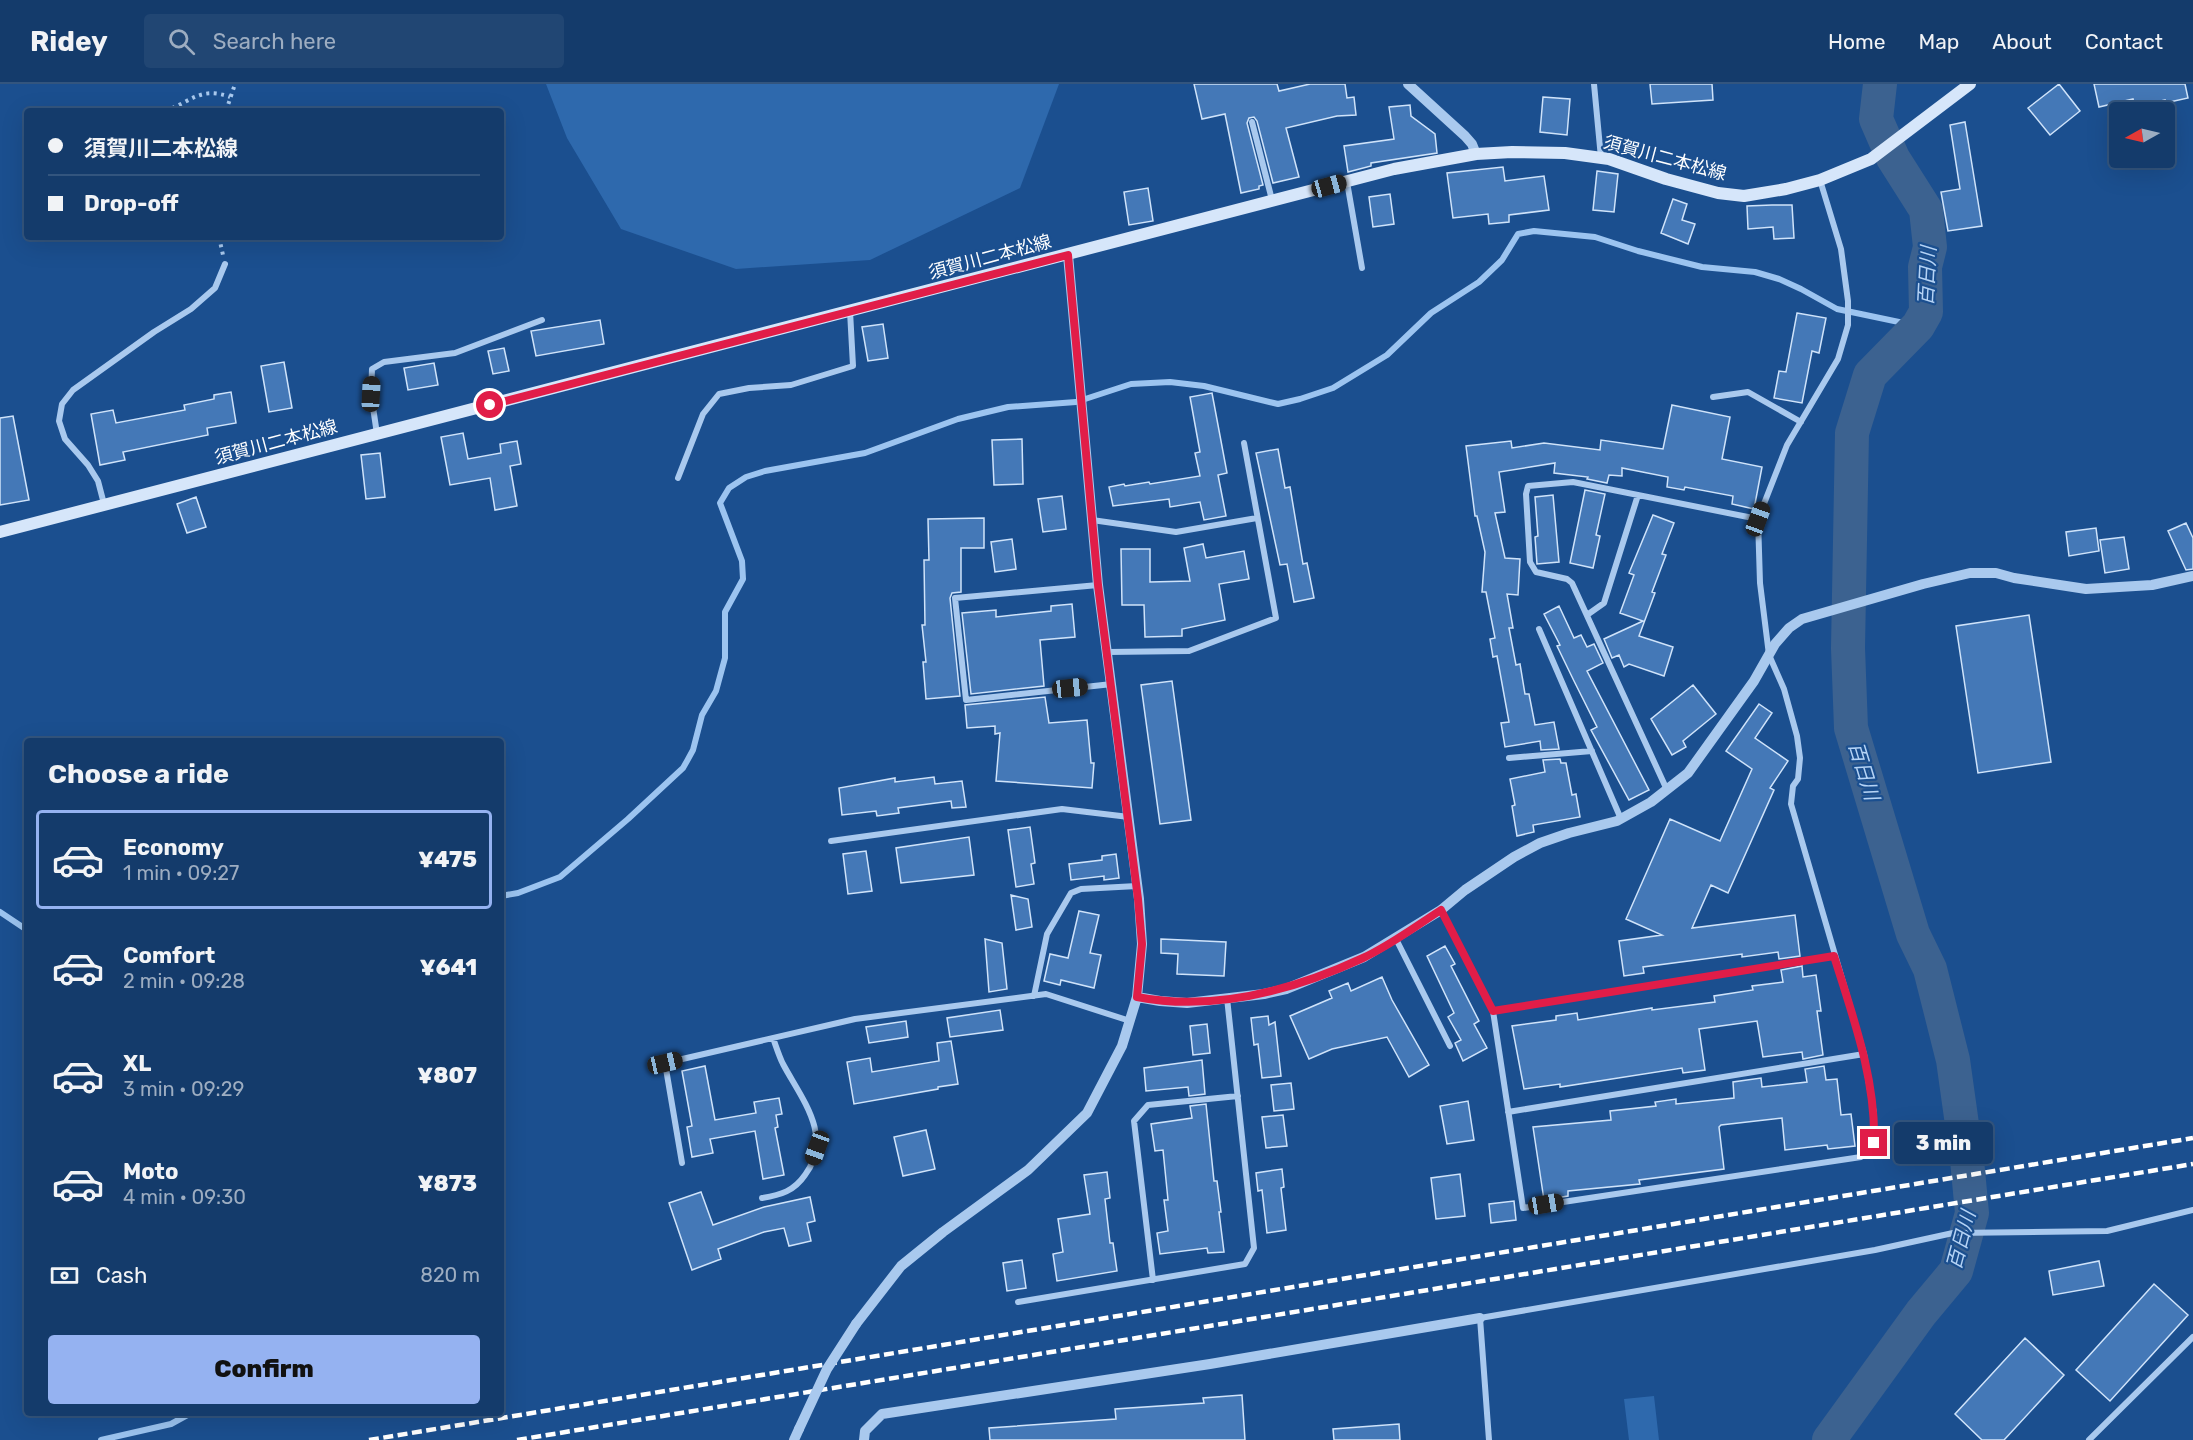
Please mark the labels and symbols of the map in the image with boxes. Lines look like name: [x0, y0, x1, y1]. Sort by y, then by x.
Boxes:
north arrow: [2109, 102, 2175, 168]
street label: 須賀川二本松線: [1601, 131, 1729, 185]
car: [1309, 173, 1349, 199]
street label: 須賀川二本松線: [926, 230, 1054, 284]
water label: 百日川: [1913, 243, 1941, 307]
car: [361, 376, 381, 412]
route start: [476, 391, 503, 418]
street label: 須賀川二本松線: [212, 415, 340, 469]
car: [1743, 499, 1773, 539]
car: [1051, 677, 1089, 699]
water label: 百日川: [1844, 739, 1885, 805]
car: [645, 1050, 685, 1076]
callout: 3 min: [1895, 1122, 1994, 1164]
car: [802, 1128, 832, 1168]
route end: [1860, 1129, 1887, 1156]
car: [1527, 1192, 1565, 1216]
water label: 百日川: [1942, 1206, 1981, 1272]

